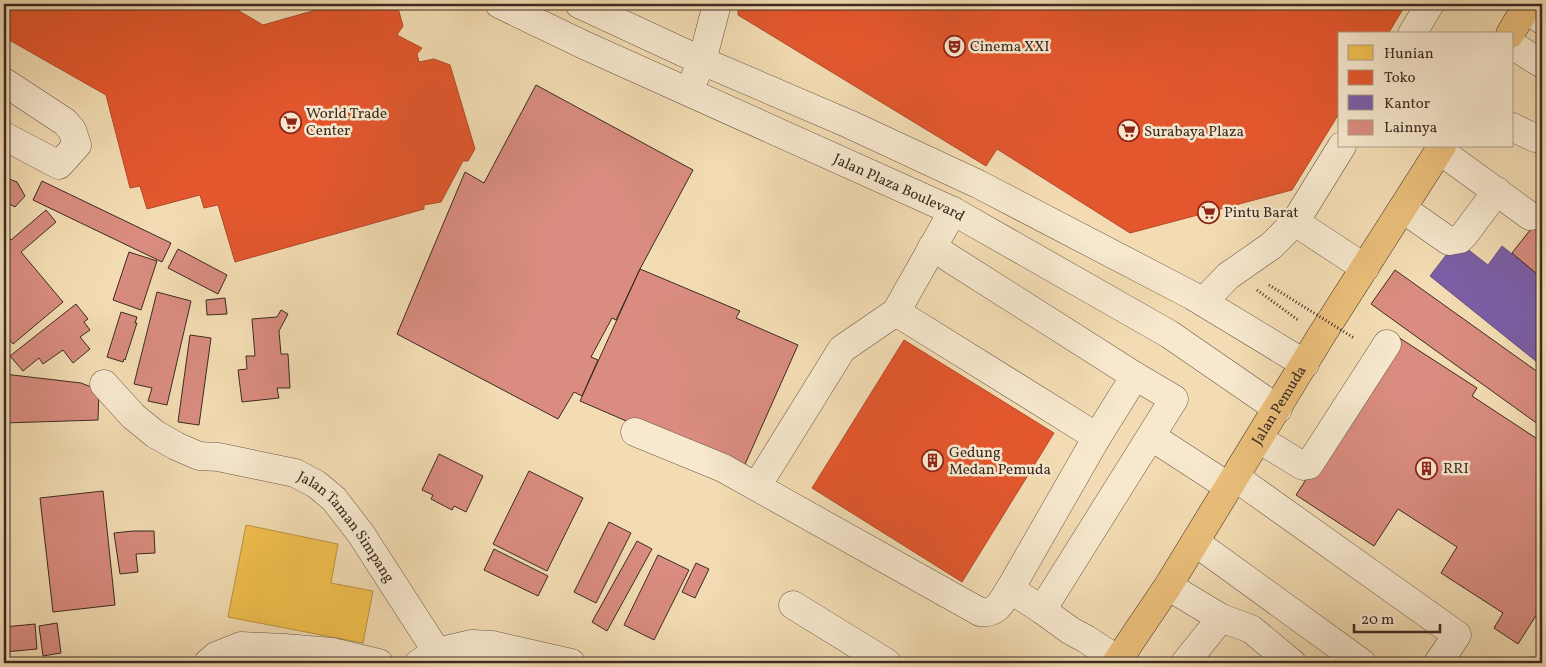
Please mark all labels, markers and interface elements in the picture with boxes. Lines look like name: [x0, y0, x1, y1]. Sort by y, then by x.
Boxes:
legend: [1338, 32, 1514, 148]
theatre icon: Cinema XXI: [942, 34, 966, 58]
place label: Cinema XXI: [970, 37, 1049, 58]
text: Hunian: [1384, 44, 1434, 65]
text: Toko: [1384, 68, 1416, 89]
text: Kantor: [1384, 94, 1430, 115]
place label: World Trade Center: [306, 104, 387, 142]
supermarket icon: World Trade Center: [278, 110, 302, 134]
text: Lainnya: [1384, 118, 1437, 139]
supermarket icon: Surabaya Plaza: [1116, 119, 1140, 143]
place label: Surabaya Plaza: [1144, 122, 1244, 143]
street label: Jalan Plaza Boulevard: [829, 149, 968, 228]
supermarket icon: Pintu Barat: [1196, 200, 1220, 224]
place label: Pintu Barat: [1224, 203, 1299, 224]
street label: Jalan Pemuda: [1248, 362, 1312, 450]
place label: Gedung Medan Pemuda: [949, 443, 1051, 481]
building icon: Gedung Medan Pemuda: [921, 449, 945, 473]
building icon: RRI: [1415, 456, 1439, 480]
place label: RRI: [1443, 459, 1469, 480]
street label: Jalan Taman Simpang: [293, 467, 399, 587]
scale bar: [1354, 602, 1440, 634]
text: 20 m: [1361, 610, 1394, 631]

